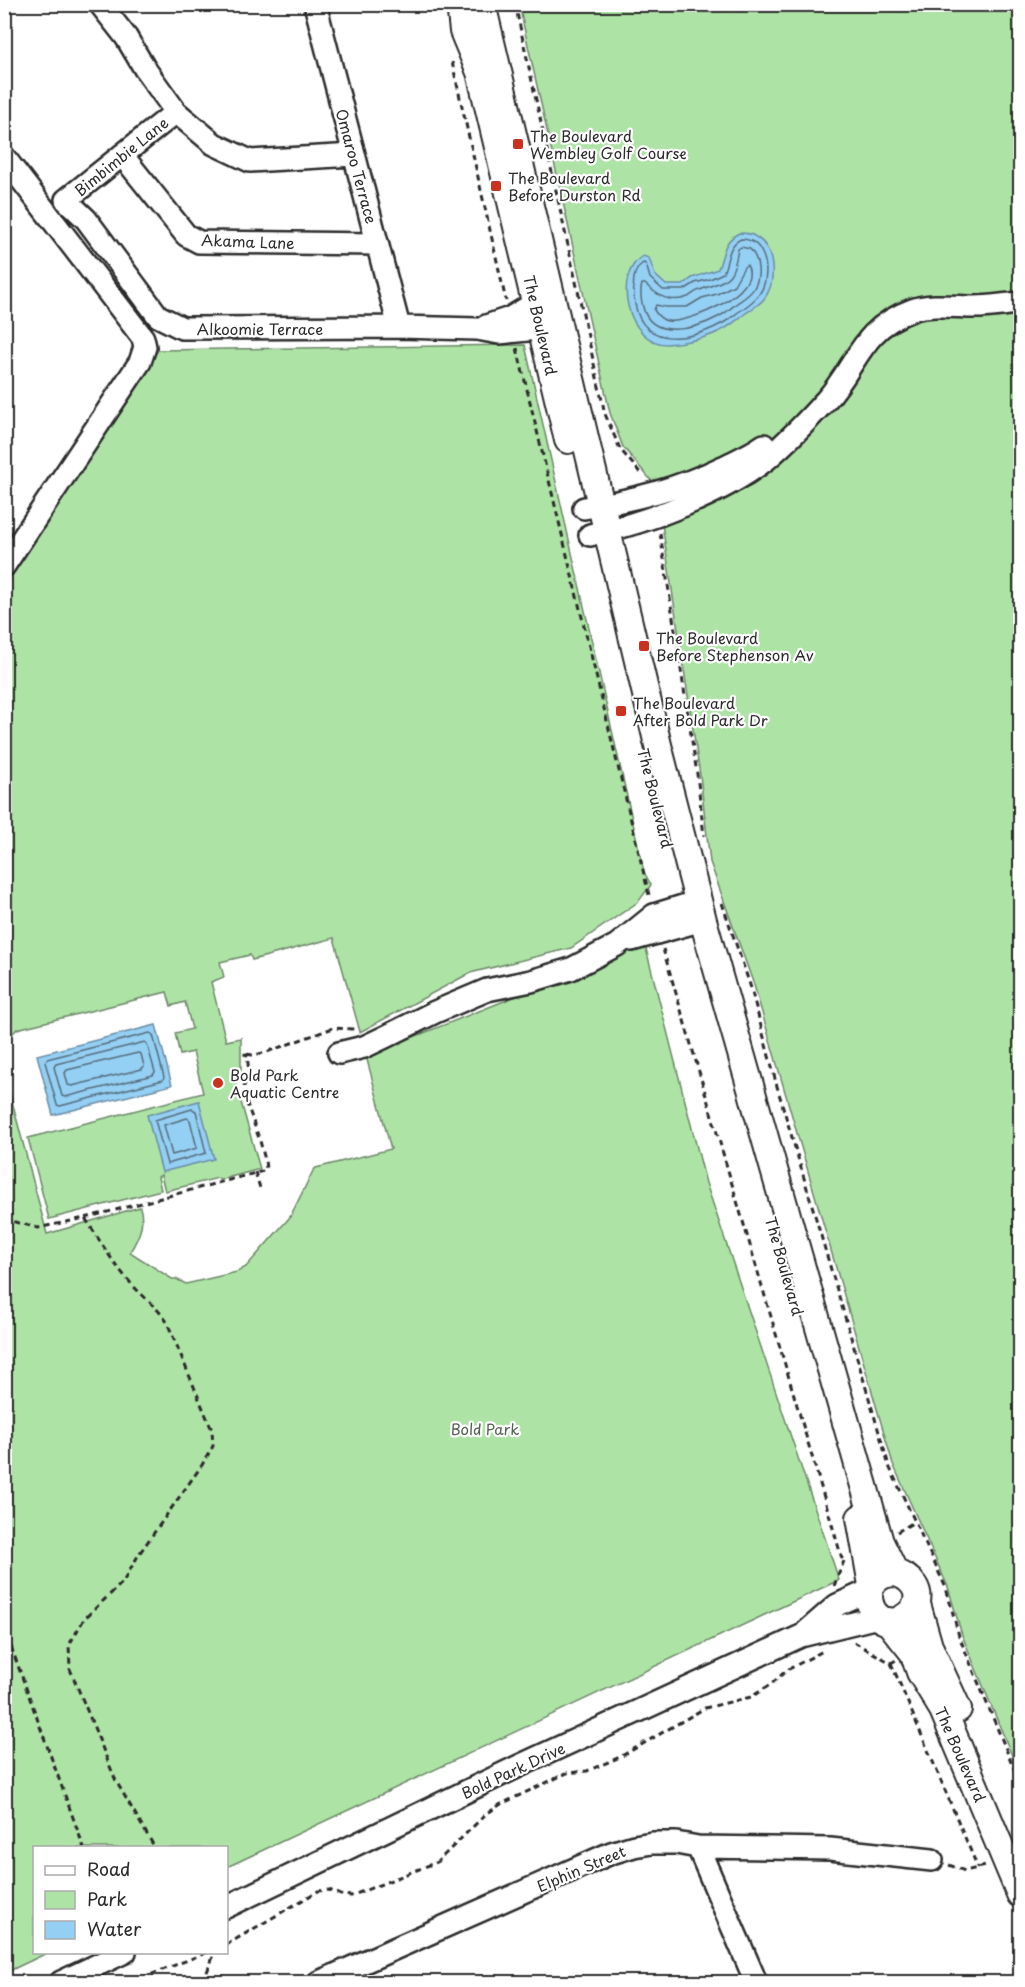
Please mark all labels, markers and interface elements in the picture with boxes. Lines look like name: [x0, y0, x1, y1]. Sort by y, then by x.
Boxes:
street label: Omaroo Terrace: [331, 106, 383, 226]
street label: Bimbimbie Lane: [69, 111, 173, 201]
place label: The Boulevard Wembley Golf Course: [530, 124, 687, 164]
marker: The Boulevard Wembley Golf Course: [511, 137, 525, 151]
place label: The Boulevard Before Durston Rd: [508, 166, 641, 206]
marker: The Boulevard Before Durston Rd: [489, 179, 503, 193]
street label: Akama Lane: [201, 228, 295, 254]
street label: The Boulevard: [518, 273, 564, 377]
street label: Alkoomie Terrace: [197, 317, 323, 340]
place label: The Boulevard Before Stephenson Av: [656, 626, 814, 666]
marker: The Boulevard Before Stephenson Av: [637, 639, 651, 653]
place label: The Boulevard After Bold Park Dr: [633, 691, 768, 731]
marker: The Boulevard After Bold Park Dr: [614, 704, 628, 718]
street label: The Boulevard: [632, 746, 680, 850]
place label: Bold Park Aquatic Centre: [230, 1063, 339, 1103]
marker: Bold Park Aquatic Centre: [211, 1076, 225, 1090]
street label: The Boulevard: [760, 1214, 810, 1318]
park label: Bold Park: [451, 1417, 519, 1440]
street label: The Boulevard: [930, 1703, 992, 1805]
street label: Bold Park Drive: [457, 1736, 569, 1804]
street label: Elphin Street: [533, 1839, 629, 1897]
legend: [33, 1846, 228, 1954]
text: Road: [87, 1855, 131, 1882]
text: Park: [87, 1885, 127, 1912]
text: Water: [87, 1915, 142, 1942]

